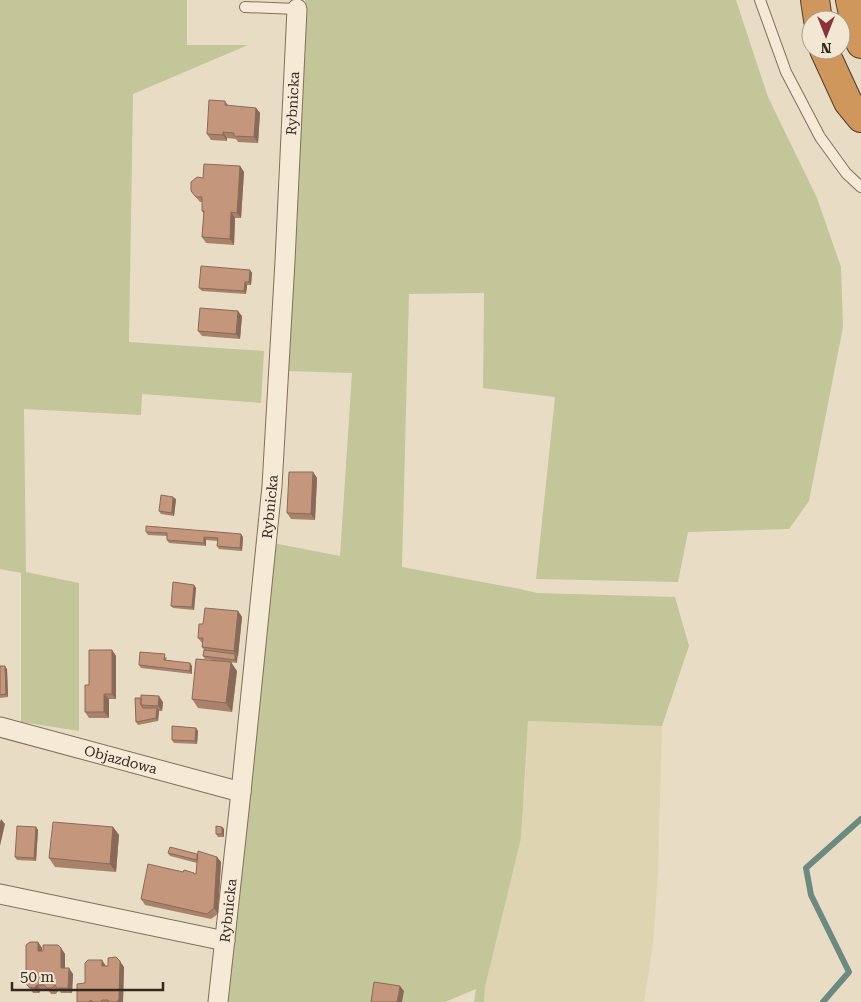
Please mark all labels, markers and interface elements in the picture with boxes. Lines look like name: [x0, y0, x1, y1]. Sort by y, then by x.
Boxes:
north arrow: [801, 10, 851, 60]
text: N: [820, 40, 831, 56]
street label: Rybnicka: [283, 71, 302, 136]
street label: Rybnicka: [259, 474, 281, 539]
street label: Objazdowa: [83, 742, 159, 777]
street label: Rybnicka: [217, 877, 240, 943]
scale bar: [12, 960, 164, 992]
text: 50 m: [20, 968, 55, 986]

